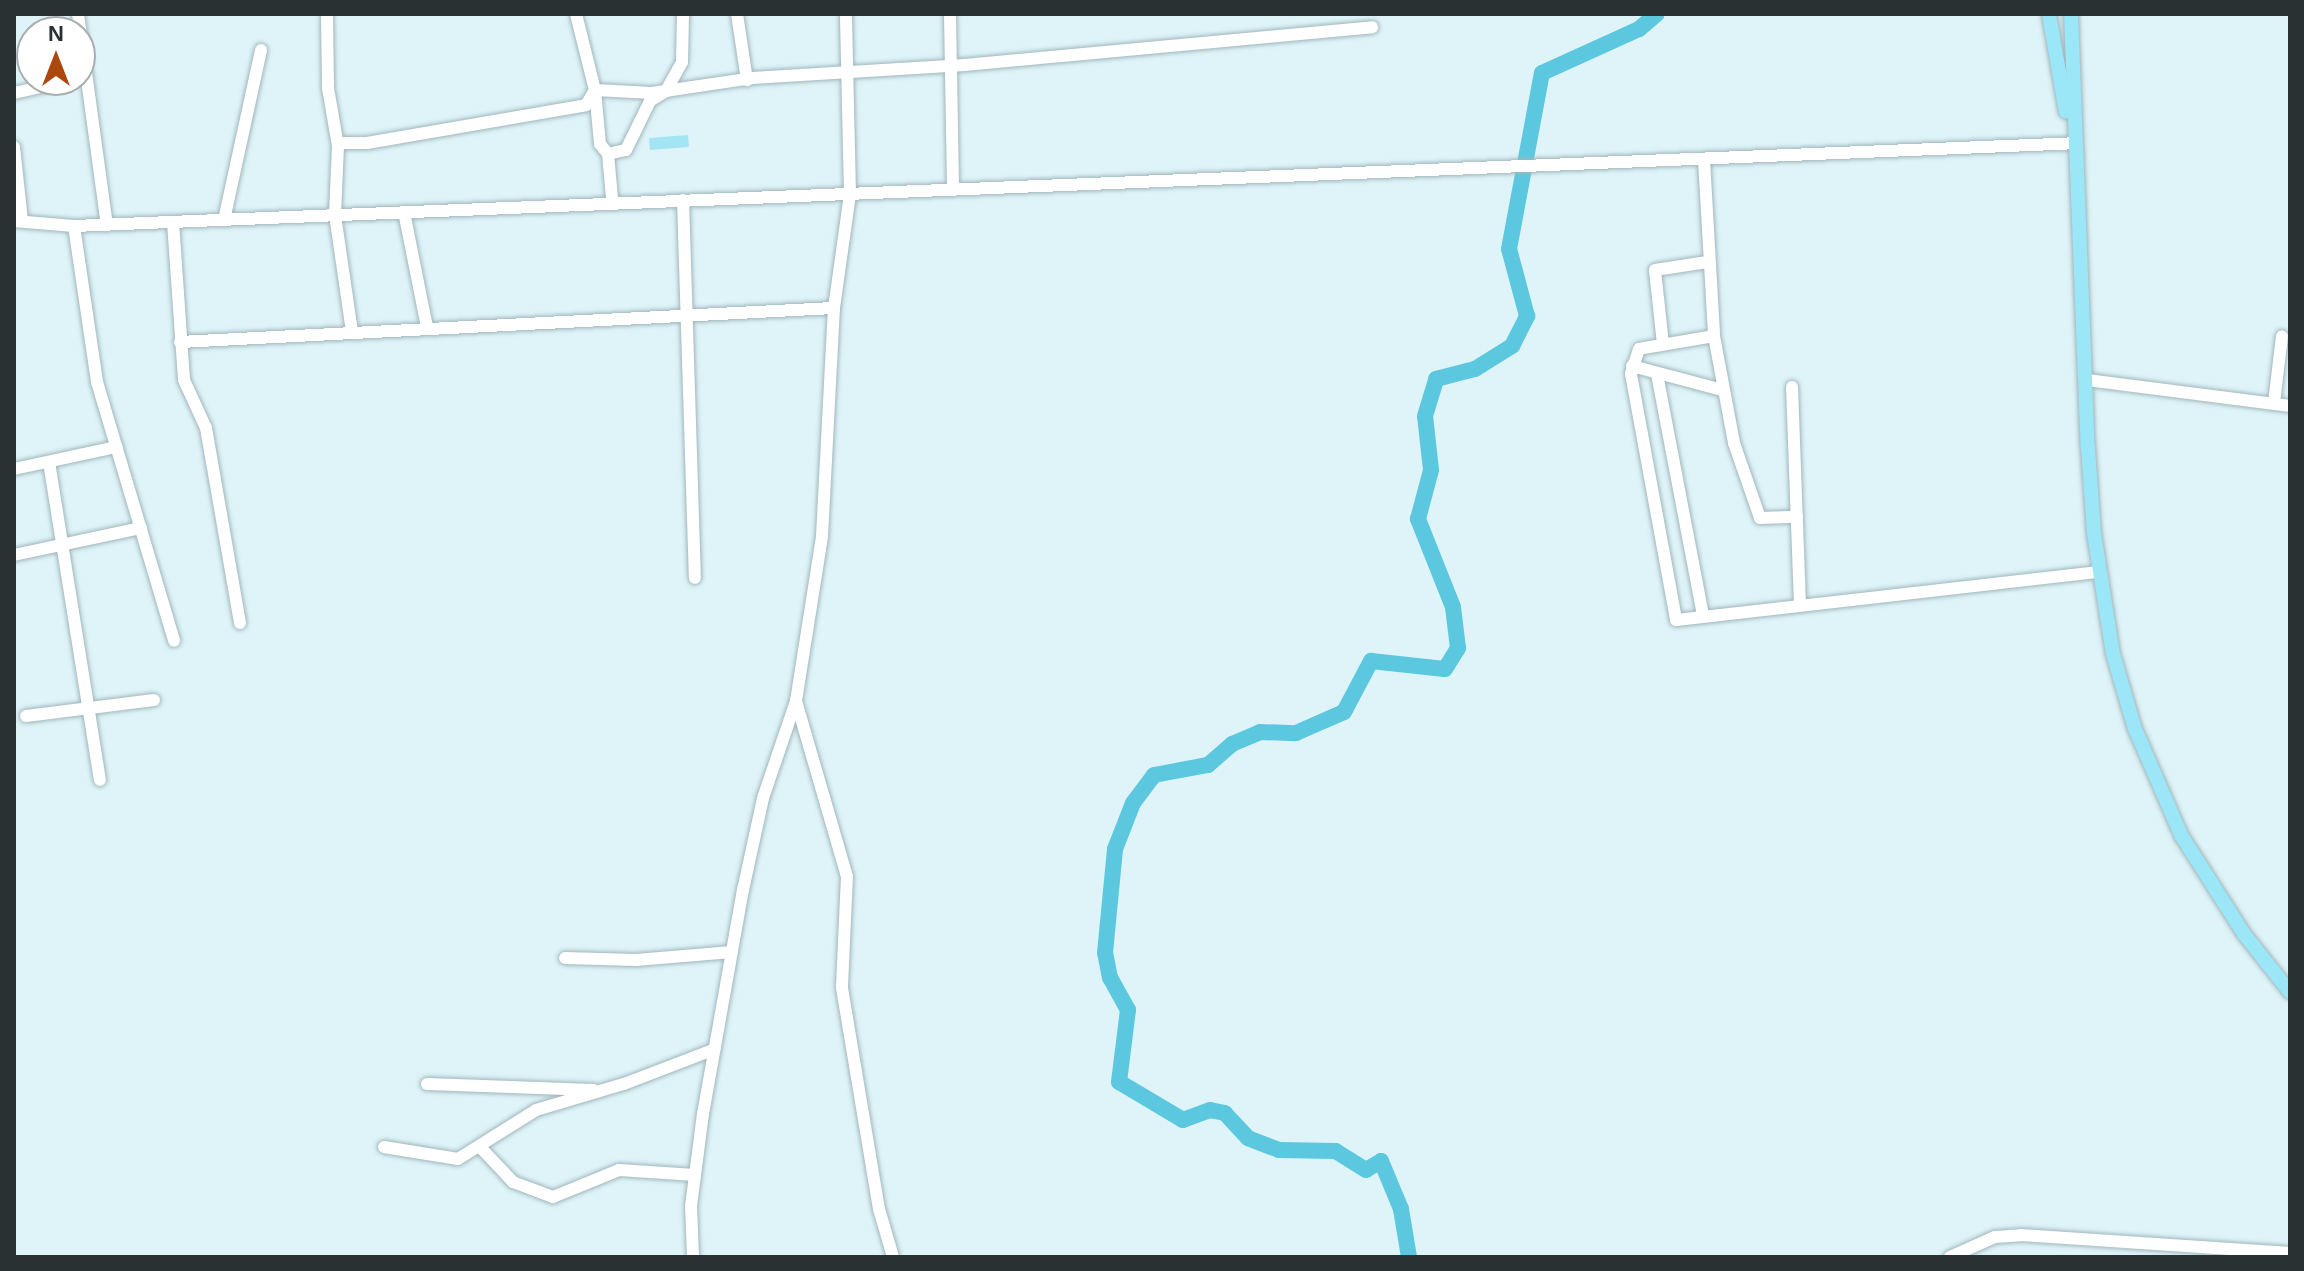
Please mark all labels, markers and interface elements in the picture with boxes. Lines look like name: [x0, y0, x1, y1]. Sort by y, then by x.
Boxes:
north arrow: [16, 16, 96, 96]
text: N: [48, 21, 64, 46]

